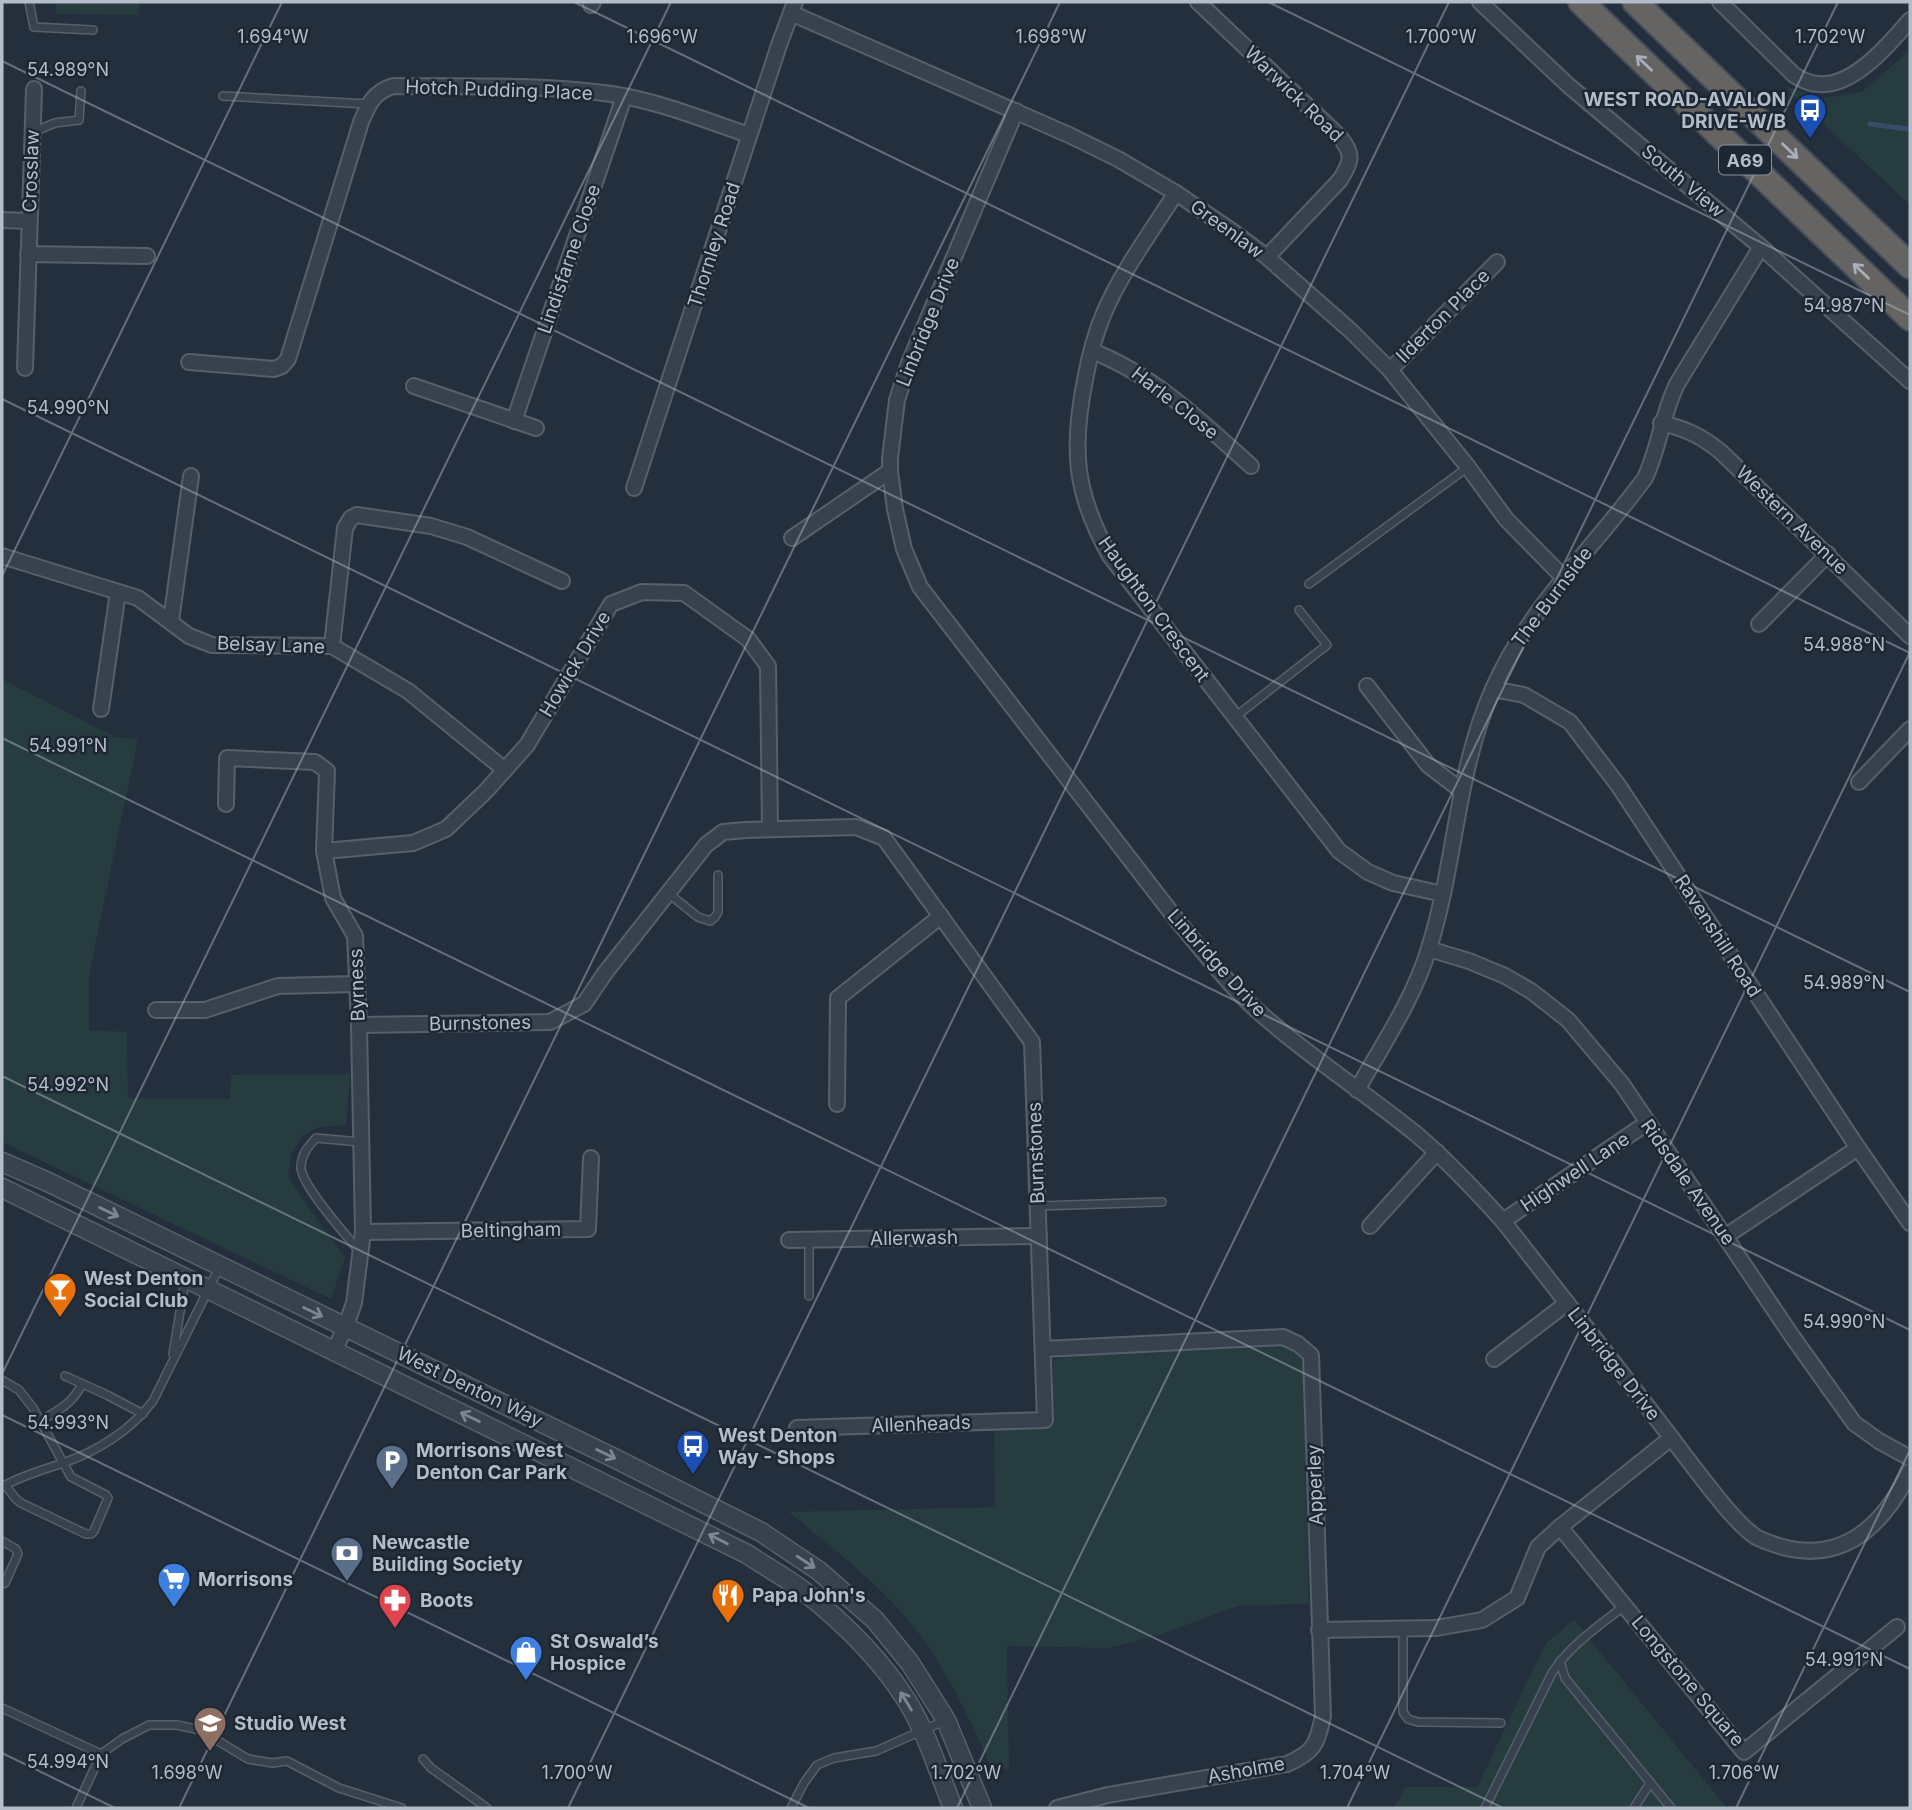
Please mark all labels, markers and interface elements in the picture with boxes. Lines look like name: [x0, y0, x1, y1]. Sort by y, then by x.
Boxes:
text: 1.694°W: [237, 26, 309, 47]
text: 1.696°W: [626, 26, 698, 47]
text: 1.698°W: [1015, 26, 1087, 47]
text: 1.700°W: [1406, 26, 1477, 47]
text: 1.702°W: [1795, 26, 1865, 47]
street label: Warwick Road: [1240, 41, 1348, 147]
one-way arrow: [1636, 54, 1653, 71]
text: 54.989°N: [27, 59, 109, 80]
street label: Hotch Pudding Place: [405, 75, 593, 105]
place label: WEST ROAD-AVALON DRIVE-W/B: [1584, 88, 1786, 133]
bus stop icon: WEST ROAD-AVALON DRIVE-W/B: [1791, 91, 1829, 140]
street label: Crosslaw: [18, 129, 44, 213]
street label: South View: [1637, 140, 1729, 222]
one-way arrow: [1781, 143, 1798, 160]
road number: A69: [1719, 146, 1771, 174]
street label: Thornley Road: [683, 179, 745, 311]
street label: Lindisfarne Close: [533, 181, 605, 337]
street label: Greenlaw: [1186, 195, 1268, 263]
street label: Linbridge Drive: [892, 254, 964, 390]
one-way arrow: [1853, 263, 1870, 280]
street label: Ilderton Place: [1391, 264, 1495, 368]
text: 54.987°N: [1803, 295, 1885, 316]
street label: Harle Close: [1127, 362, 1223, 444]
text: 54.990°N: [27, 397, 109, 418]
street label: Western Avenue: [1731, 461, 1853, 579]
street label: Haughton Crescent: [1094, 532, 1214, 686]
street label: The Burnside: [1507, 542, 1597, 652]
street label: Howick Drive: [534, 607, 616, 721]
street label: Belsay Lane: [216, 632, 326, 658]
text: 54.988°N: [1803, 634, 1885, 655]
text: 54.991°N: [29, 735, 107, 756]
street label: Ravenshill Road: [1670, 870, 1766, 1002]
street label: Linbridge Drive: [1163, 904, 1271, 1022]
street label: Byrness: [344, 948, 370, 1022]
text: 54.989°N: [1803, 972, 1885, 993]
street label: Burnstones: [429, 1011, 531, 1035]
text: 54.992°N: [27, 1074, 109, 1095]
street label: Burnstones: [1023, 1102, 1049, 1204]
street label: Ridsdale Avenue: [1636, 1115, 1740, 1249]
street label: Highwell Lane: [1516, 1127, 1634, 1217]
one-way arrow: [98, 1205, 119, 1219]
street label: Beltingham: [460, 1218, 562, 1242]
street label: Allerwash: [870, 1226, 958, 1250]
place label: West Denton Social Club: [84, 1267, 203, 1312]
bar icon: West Denton Social Club: [41, 1270, 79, 1319]
street label: Linbridge Drive: [1563, 1303, 1665, 1425]
one-way arrow: [302, 1305, 323, 1319]
text: 54.990°N: [1803, 1311, 1885, 1332]
street label: West Denton Way: [393, 1342, 547, 1432]
one-way arrow: [460, 1409, 481, 1423]
street label: Allenheads: [871, 1411, 971, 1437]
text: 54.993°N: [27, 1412, 109, 1433]
place label: West Denton Way - Shops: [718, 1424, 837, 1469]
bus stop icon: West Denton Way - Shops: [674, 1427, 712, 1476]
place label: Morrisons West Denton Car Park: [416, 1439, 567, 1484]
parking icon: Morrisons West Denton Car Park: [373, 1442, 411, 1491]
street label: Apperley: [1302, 1444, 1328, 1526]
one-way arrow: [595, 1447, 616, 1461]
place label: Newcastle Building Society: [372, 1531, 523, 1576]
one-way arrow: [708, 1532, 728, 1546]
bank icon: Newcastle Building Society: [328, 1534, 366, 1583]
one-way arrow: [796, 1555, 815, 1569]
supermarket icon: Morrisons: [155, 1560, 193, 1609]
place label: Morrisons: [198, 1568, 293, 1591]
restaurant icon: Papa John's: [709, 1576, 747, 1625]
pharmacy icon: Boots: [376, 1581, 414, 1630]
place label: Papa John's: [752, 1584, 866, 1607]
place label: Boots: [420, 1589, 473, 1612]
street label: Longstone Square: [1627, 1611, 1749, 1751]
place label: St Oswald’s Hospice: [550, 1630, 659, 1675]
shop icon: St Oswald’s Hospice: [507, 1633, 545, 1682]
text: 54.991°N: [1805, 1649, 1883, 1670]
one-way arrow: [899, 1692, 913, 1712]
school or university icon: Studio West: [191, 1704, 229, 1753]
place label: Studio West: [234, 1712, 346, 1735]
text: 54.994°N: [27, 1751, 109, 1772]
street label: Asholme: [1206, 1752, 1286, 1788]
text: 1.698°W: [151, 1762, 223, 1783]
text: 1.700°W: [542, 1762, 613, 1783]
text: 1.702°W: [931, 1762, 1001, 1783]
text: 1.704°W: [1320, 1762, 1391, 1783]
text: 1.706°W: [1709, 1762, 1780, 1783]

